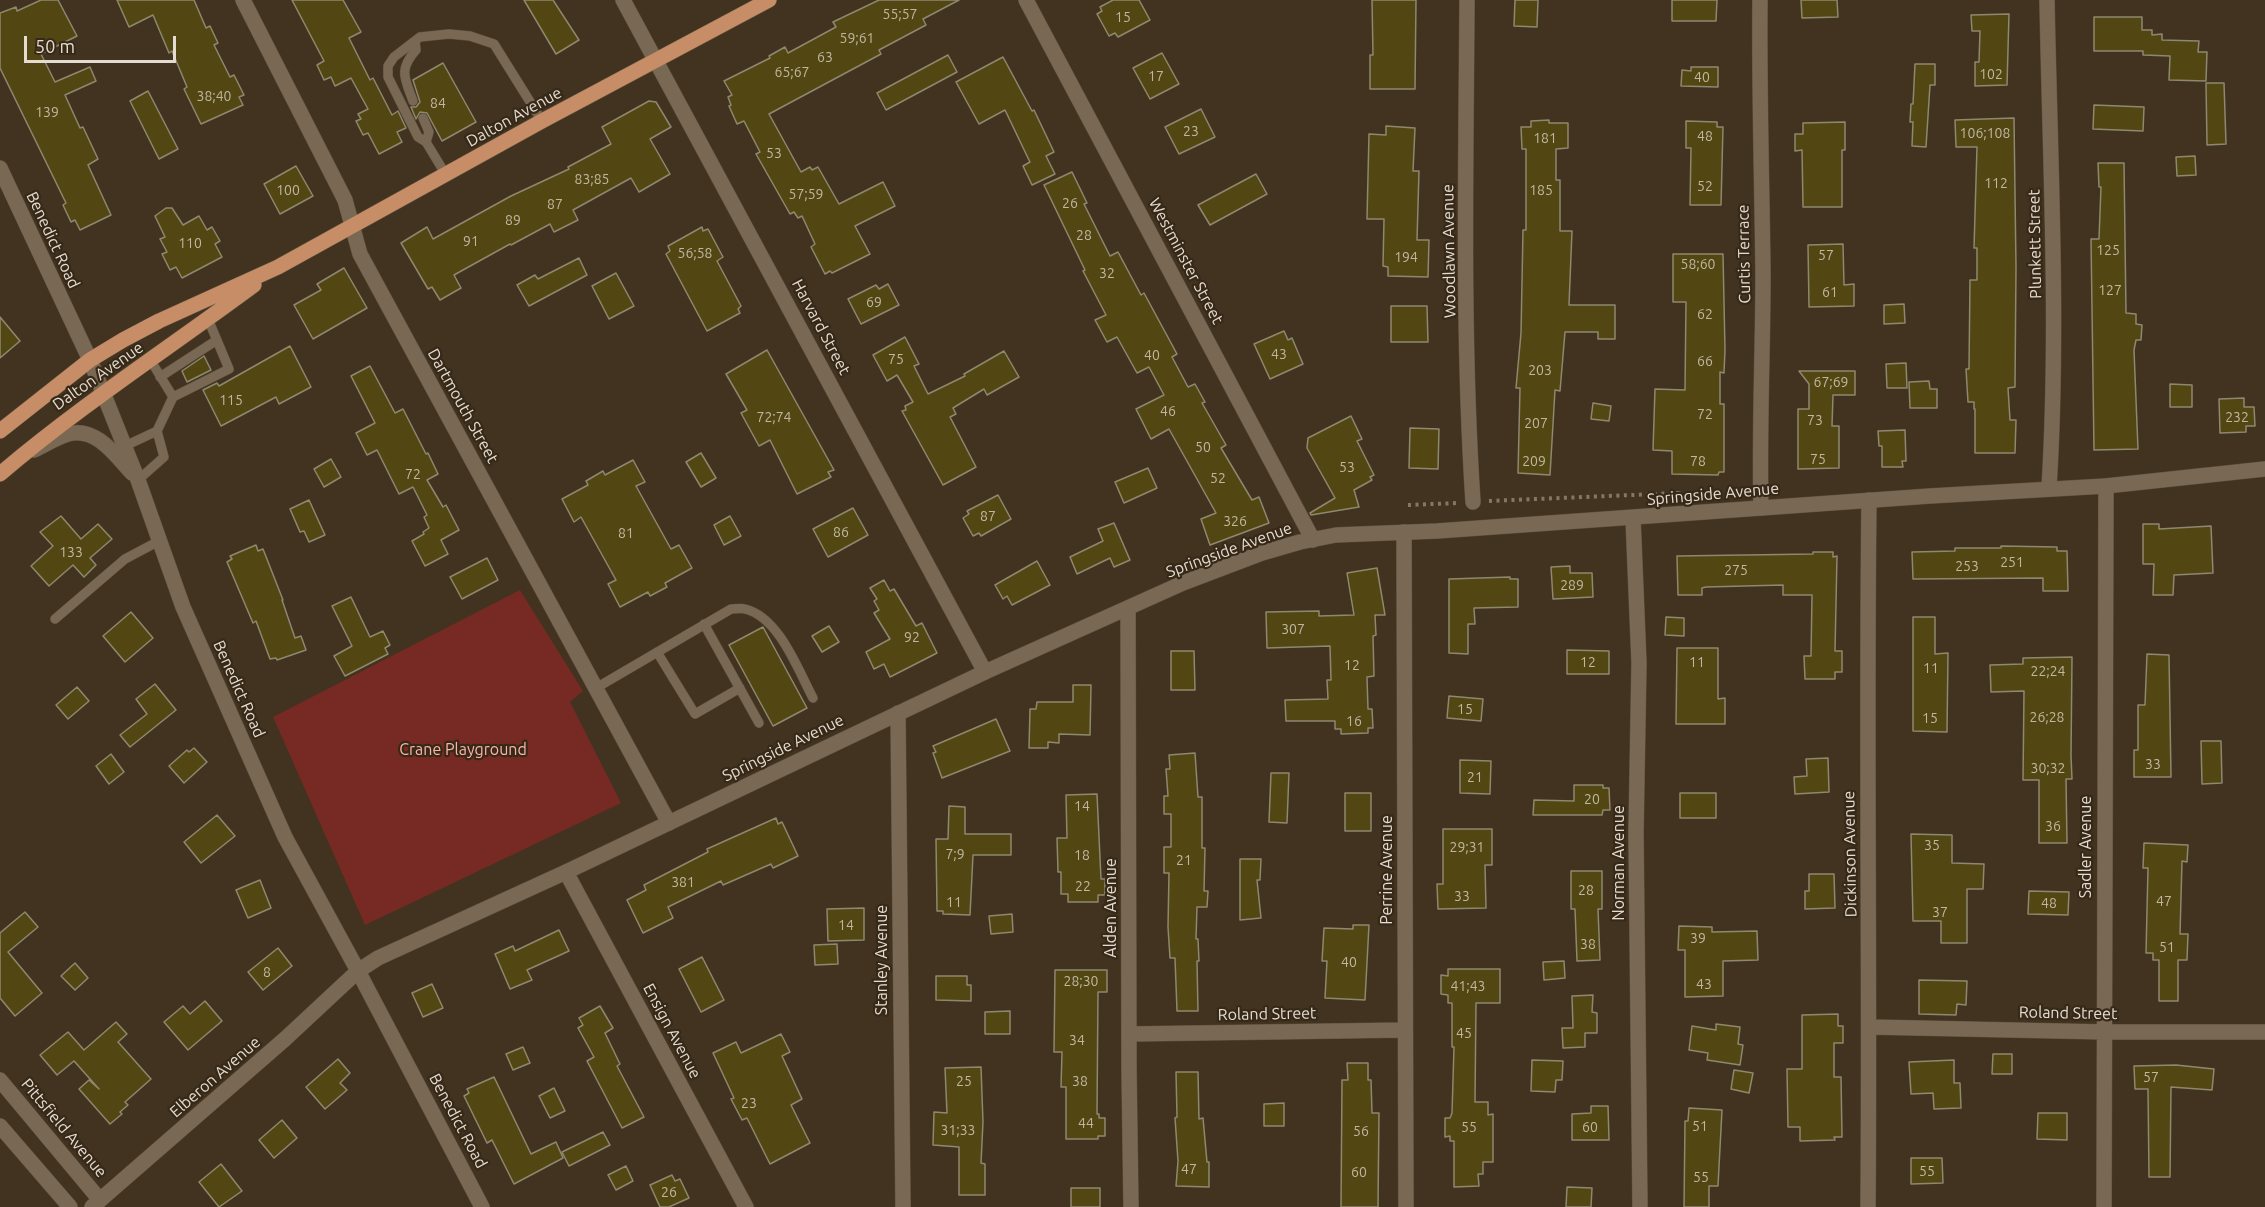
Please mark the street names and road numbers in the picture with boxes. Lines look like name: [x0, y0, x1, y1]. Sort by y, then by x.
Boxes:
street label: Dalton Avenue: [463, 83, 565, 151]
street label: Woodlawn Avenue: [1438, 184, 1460, 318]
street label: Benedict Road: [22, 189, 84, 291]
street label: Plunkett Street: [2024, 189, 2046, 299]
street label: Westminster Street: [1145, 195, 1227, 327]
street label: Curtis Terrace: [1734, 204, 1754, 304]
street label: Harvard Street: [788, 276, 854, 378]
street label: Dalton Avenue: [49, 338, 147, 414]
street label: Dartmouth Street: [424, 345, 502, 467]
street label: Springside Avenue: [1646, 479, 1780, 509]
street label: Springside Avenue: [1163, 518, 1295, 582]
street label: Benedict Road: [209, 637, 269, 741]
street label: Springside Avenue: [719, 710, 847, 786]
street label: Dickinson Avenue: [1839, 790, 1861, 918]
street label: Sadler Avenue: [2076, 796, 2096, 898]
street label: Norman Avenue: [1609, 805, 1629, 921]
street label: Perrine Avenue: [1377, 815, 1397, 925]
street label: Alden Avenue: [1101, 858, 1121, 958]
street label: Stanley Avenue: [872, 905, 892, 1015]
street label: Ensign Avenue: [639, 980, 705, 1082]
street label: Roland Street: [2019, 1003, 2117, 1023]
street label: Roland Street: [1218, 1004, 1316, 1024]
street label: Elberon Avenue: [166, 1033, 264, 1121]
street label: Benedict Road: [425, 1070, 491, 1172]
street label: Pittsfield Avenue: [17, 1075, 111, 1181]

